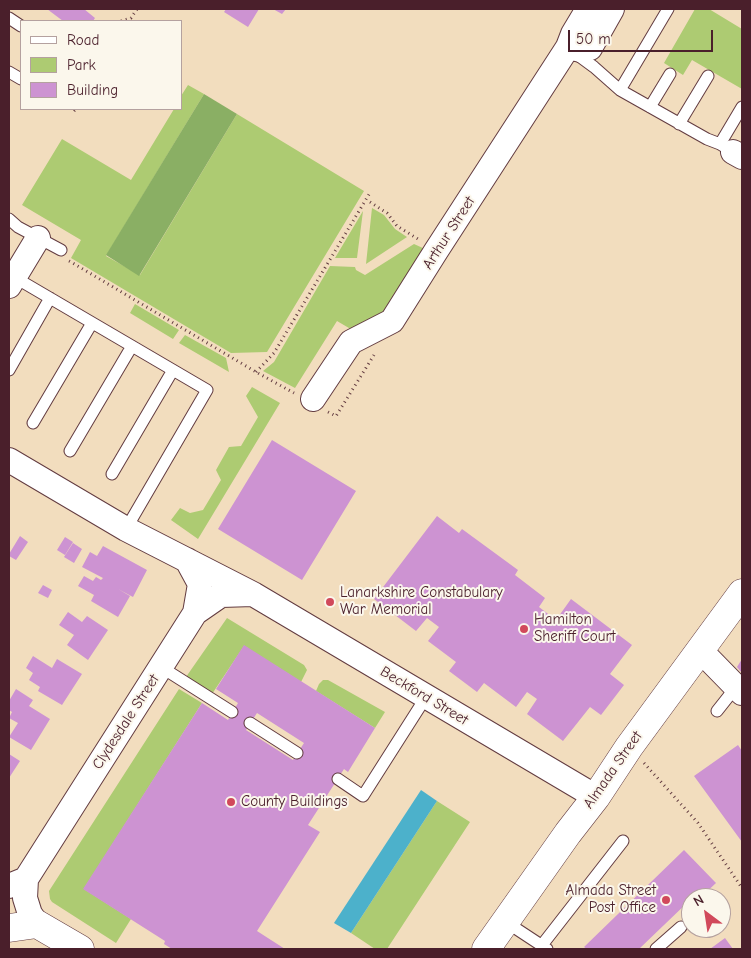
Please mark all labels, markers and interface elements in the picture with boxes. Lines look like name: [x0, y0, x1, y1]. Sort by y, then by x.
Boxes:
legend: [20, 20, 182, 110]
scale bar: [571, 20, 716, 52]
text: 50 m: [576, 30, 611, 48]
text: Road: [67, 31, 99, 49]
text: Park: [67, 56, 96, 74]
text: Building: [67, 81, 118, 99]
street label: Arthur Street: [419, 193, 479, 273]
place label: Lanarkshire Constabulary War Memorial: [340, 584, 503, 619]
marker: Lanarkshire Constabulary War Memorial: [324, 596, 336, 608]
place label: Hamilton Sheriff Court: [534, 611, 616, 646]
marker: Hamilton Sheriff Court: [518, 623, 530, 635]
street label: Beckford Street: [377, 663, 471, 729]
street label: Clydesdale Street: [89, 671, 163, 773]
street label: Almada Street: [580, 728, 646, 812]
place label: County Buildings: [241, 793, 348, 811]
marker: County Buildings: [225, 796, 237, 808]
place label: Almada Street Post Office: [566, 882, 656, 917]
north arrow: [681, 888, 731, 938]
text: N: [690, 891, 707, 910]
marker: Almada Street Post Office: [660, 894, 672, 906]

